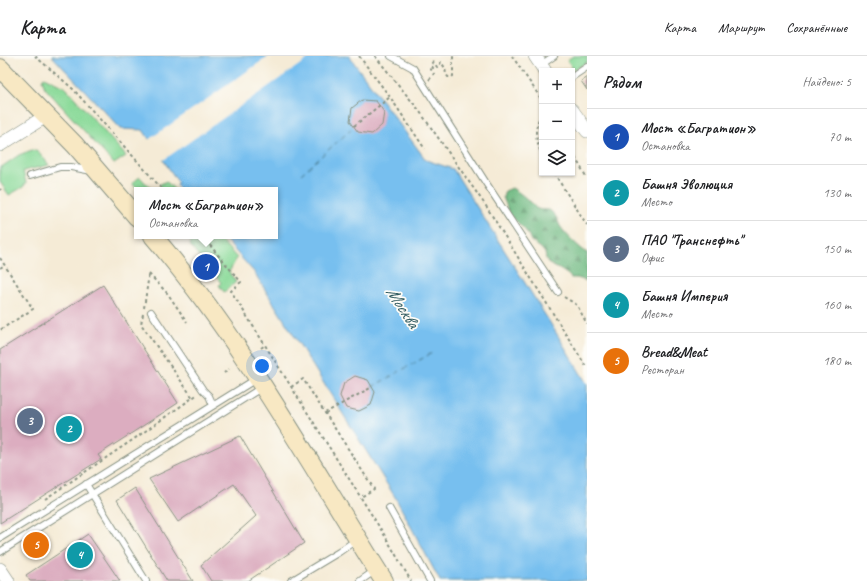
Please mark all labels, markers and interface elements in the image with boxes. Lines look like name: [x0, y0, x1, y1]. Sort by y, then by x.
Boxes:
text: Карта: [20, 16, 65, 40]
text: Карта: [664, 19, 696, 36]
text: Маршрут: [718, 19, 764, 36]
text: Сохранённые: [786, 19, 847, 36]
map controls: [539, 68, 575, 176]
button: +: [539, 68, 575, 104]
text: Рядом: [603, 72, 641, 93]
text: Найдено: 5: [803, 74, 851, 90]
button: −: [539, 104, 575, 140]
text: Мост «Багратион»: [641, 119, 756, 138]
text: 1: [613, 129, 619, 145]
text: 70 m: [829, 129, 851, 145]
text: Остановка: [641, 138, 690, 154]
button: layers: [539, 140, 575, 176]
text: Башня Эволюция: [641, 175, 732, 194]
text: 2: [613, 185, 619, 201]
text: 130 m: [823, 185, 851, 201]
popup: [134, 187, 278, 239]
text: Место: [641, 194, 672, 210]
text: Мост «Багратион»: [149, 196, 263, 215]
text: Остановка: [149, 215, 197, 231]
text: ПАО "Транснефть": [641, 231, 742, 250]
text: 3: [613, 241, 619, 257]
text: 150 m: [823, 241, 851, 257]
text: Офис: [641, 250, 664, 266]
pin: 1: [193, 252, 219, 282]
water label: Москва: [382, 282, 425, 333]
text: Башня Империя: [641, 287, 727, 306]
text: 4: [613, 297, 619, 313]
text: 160 m: [823, 297, 851, 313]
text: Место: [641, 306, 672, 322]
text: Bread&Meat: [641, 343, 707, 362]
text: 5: [613, 353, 619, 369]
text: 180 m: [823, 353, 851, 369]
your location: [252, 356, 272, 376]
text: Ресторан: [641, 362, 684, 378]
pin: 3: [17, 406, 43, 436]
pin: 2: [56, 414, 82, 444]
pin: 5: [23, 530, 49, 560]
pin: 4: [67, 540, 93, 570]

